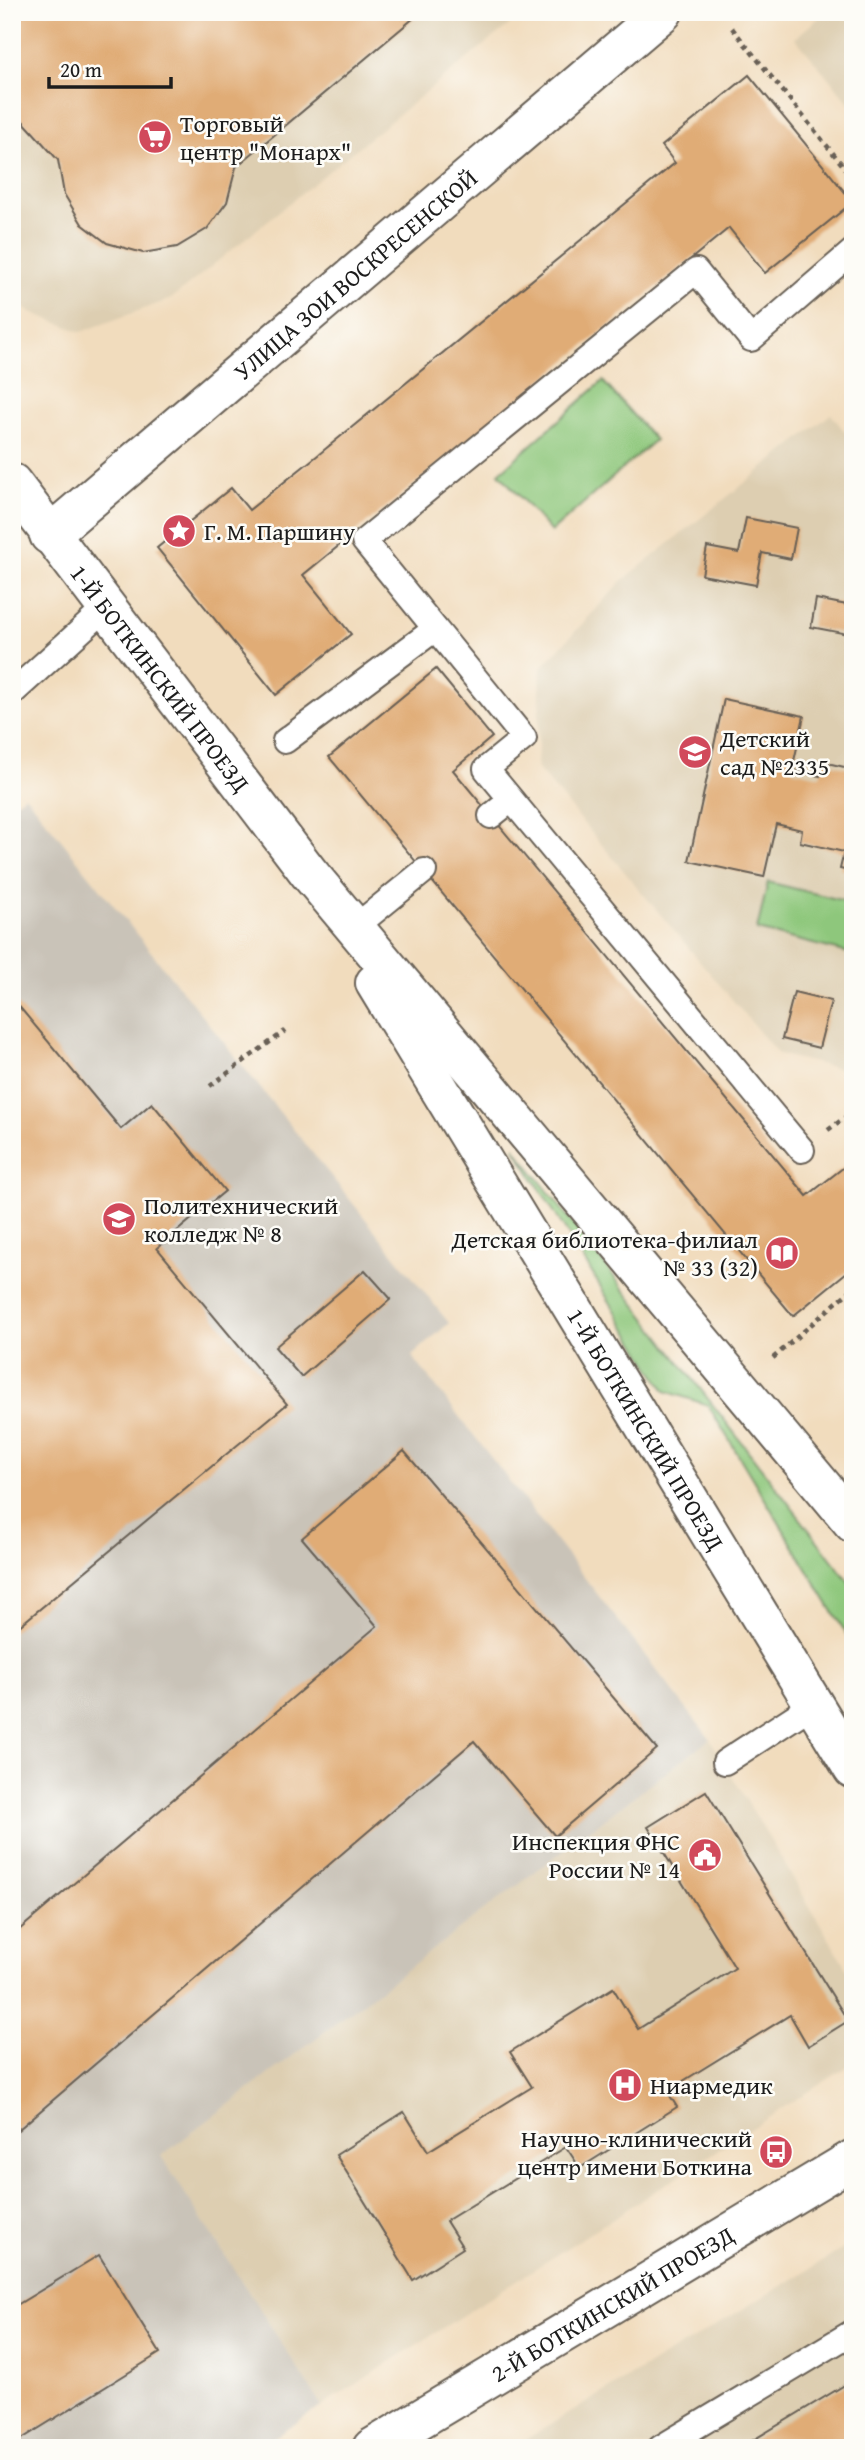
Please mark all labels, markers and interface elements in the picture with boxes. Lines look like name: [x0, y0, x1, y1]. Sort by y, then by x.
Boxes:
scale bar: [49, 46, 172, 90]
text: 20 m: [60, 54, 102, 85]
place label: Торговый центр "Монарх": [180, 106, 351, 169]
supermarket icon: Торговый центр "Монарх": [136, 118, 174, 156]
street label: УЛИЦА ЗОИ ВОСКРЕСЕНСКОЙ: [225, 160, 485, 388]
place icon: Г. М. Паршину: [160, 512, 198, 550]
place label: Г. М. Паршину: [204, 514, 355, 549]
street label: 1-Й БОТКИНСКИЙ ПРОЕЗД: [62, 557, 259, 799]
place label: Детский сад №2335: [719, 721, 829, 784]
school or university icon: Детский сад №2335: [676, 733, 714, 771]
place label: Политехнический колледж № 8: [144, 1188, 338, 1251]
school or university icon: Политехнический колледж № 8: [100, 1200, 138, 1238]
place label: Детская библиотека-филиал № 33 (32): [451, 1222, 758, 1285]
library icon: Детская библиотека-филиал № 33 (32): [763, 1234, 801, 1272]
street label: 1-Й БОТКИНСКИЙ ПРОЕЗД: [559, 1301, 733, 1557]
place label: Инспекция ФНС России № 14: [512, 1824, 680, 1887]
public building icon: Инспекция ФНС России № 14: [686, 1836, 724, 1874]
hospital icon: Ниармедик: [606, 2066, 644, 2104]
place label: Ниармедик: [650, 2068, 773, 2103]
place label: Научно-клинический центр имени Боткина: [518, 2121, 753, 2184]
bus stop icon: Научно-клинический центр имени Боткина: [757, 2133, 795, 2171]
street label: 2-Й БОТКИНСКИЙ ПРОЕЗД: [484, 2217, 740, 2390]

